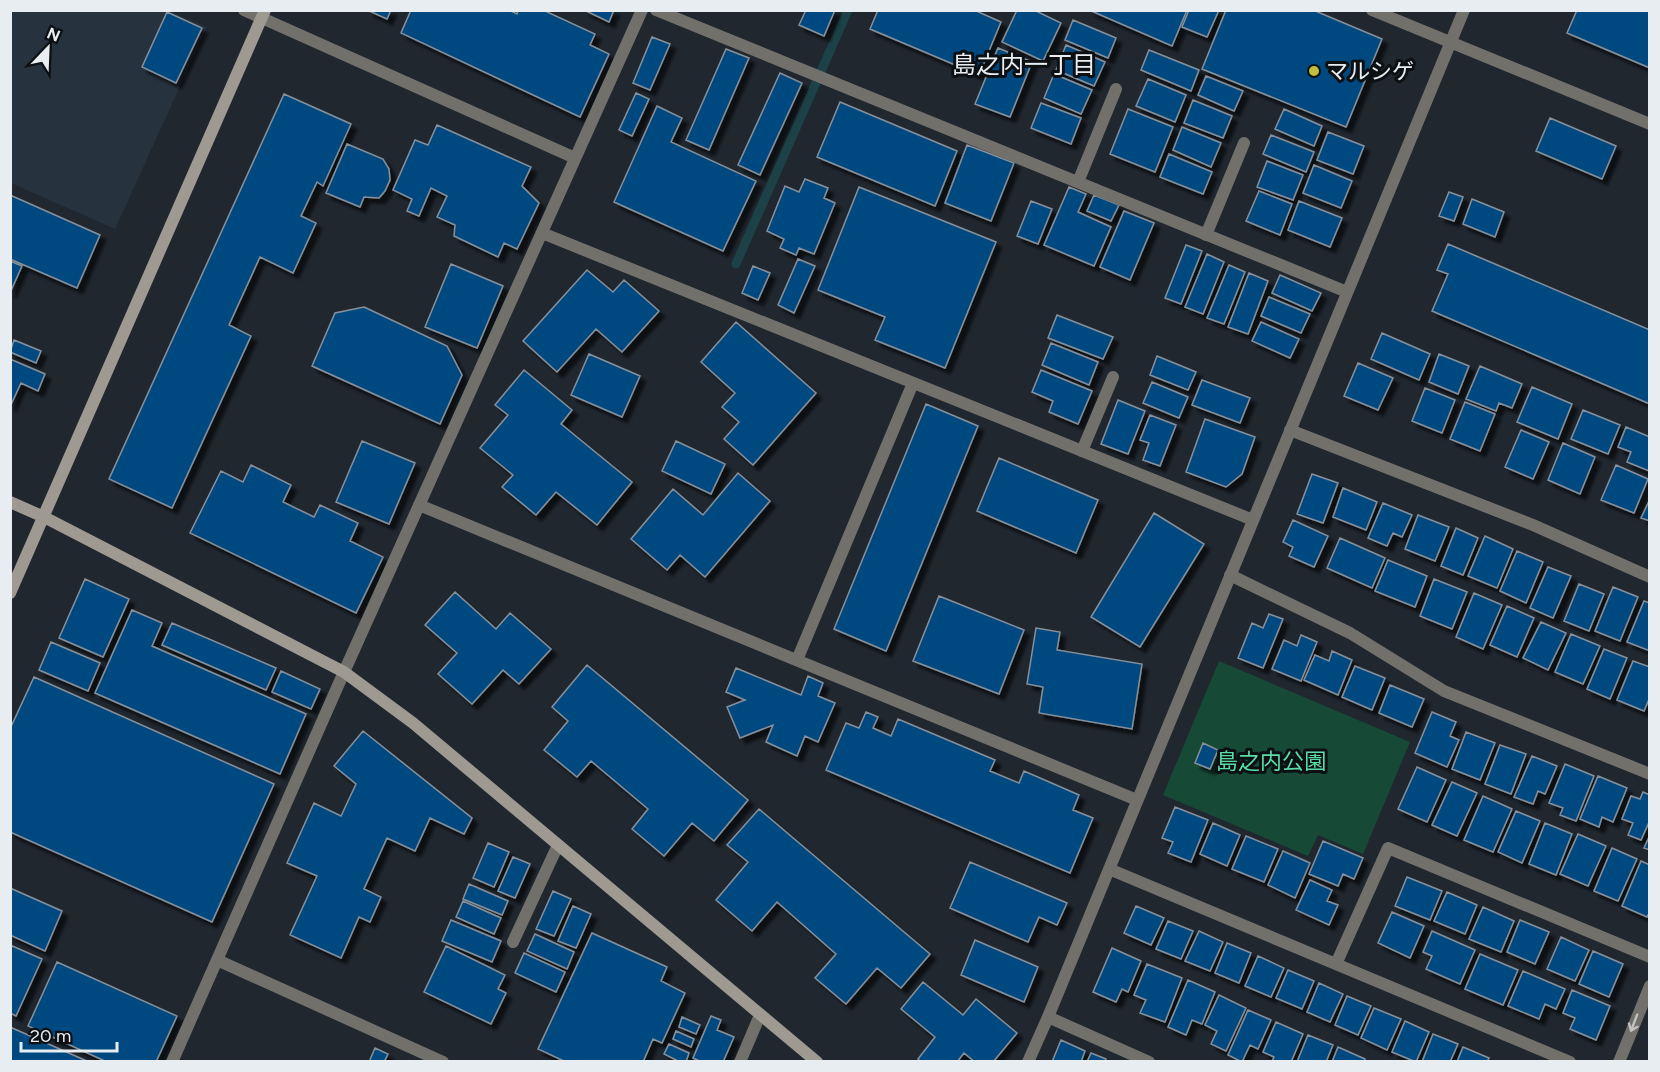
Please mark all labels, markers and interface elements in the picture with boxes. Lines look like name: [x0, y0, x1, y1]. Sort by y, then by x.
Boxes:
north arrow: [18, 18, 78, 78]
text: N: [44, 23, 63, 46]
district label: 島之内一丁目: [952, 50, 1096, 79]
place label: マルシゲ: [1326, 58, 1414, 85]
marker: マルシゲ: [1307, 64, 1321, 78]
park label: 島之内公園: [1216, 748, 1326, 775]
one-way arrow: [1628, 1014, 1639, 1032]
scale bar: [21, 1015, 117, 1053]
text: 20 m: [30, 1025, 71, 1047]

